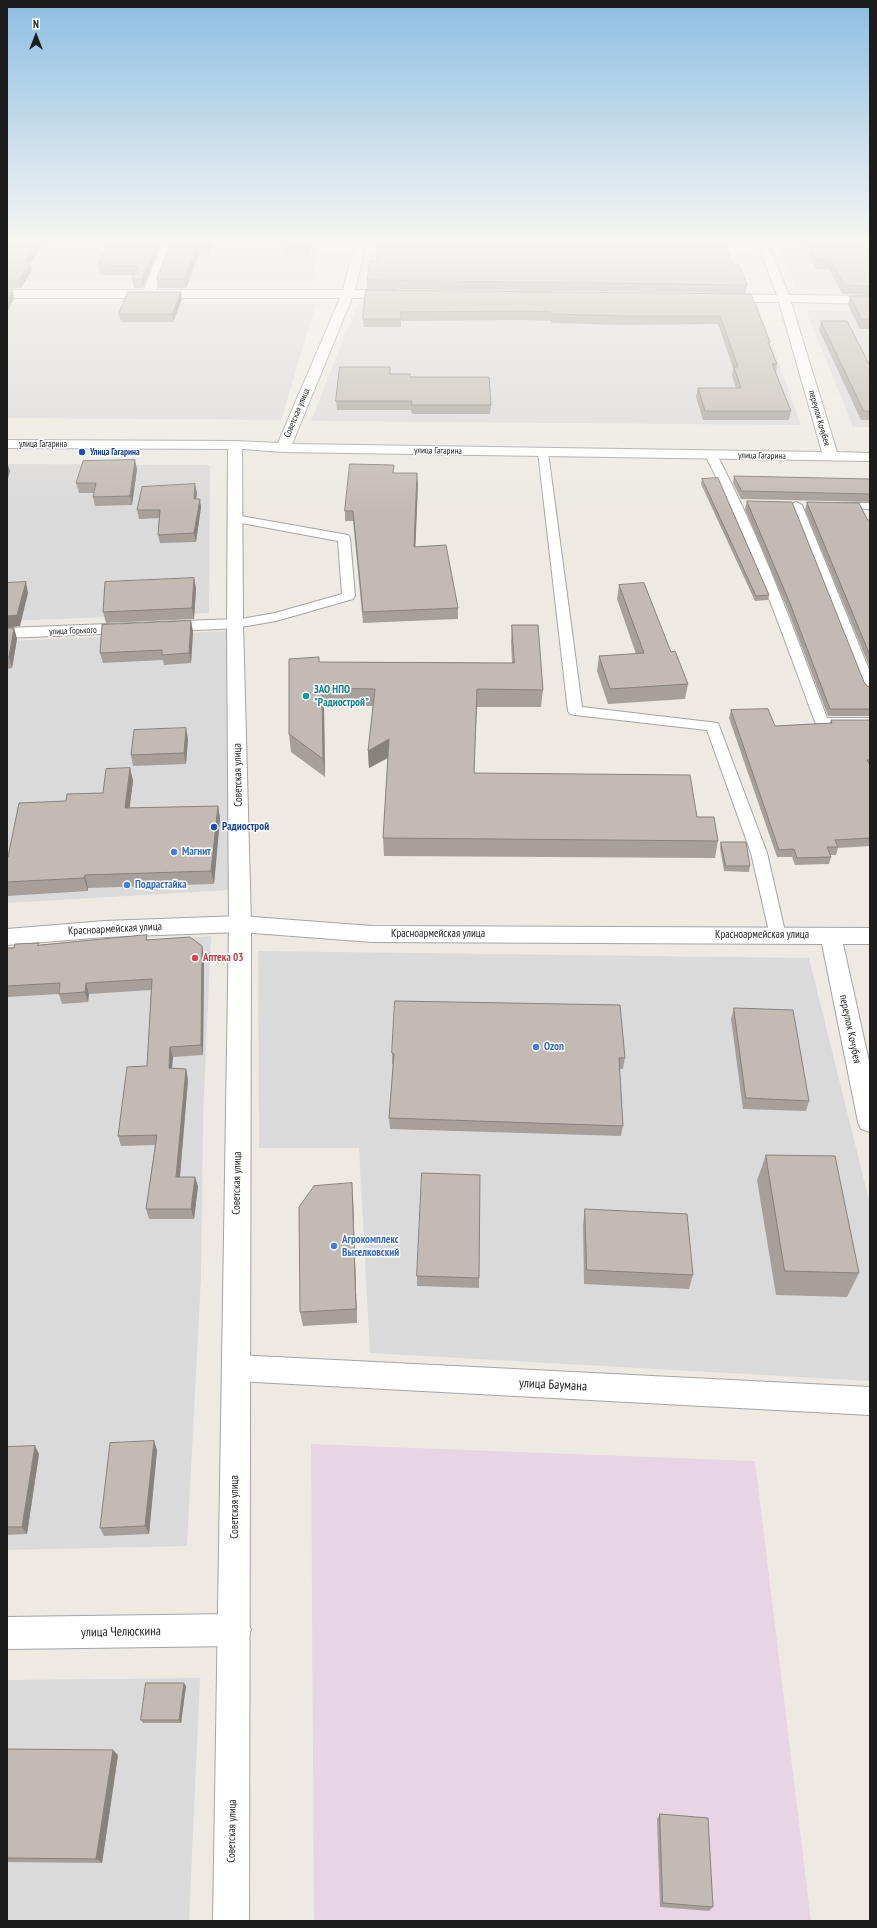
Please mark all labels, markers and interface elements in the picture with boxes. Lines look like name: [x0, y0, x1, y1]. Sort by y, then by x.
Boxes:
north arrow: [16, 16, 56, 56]
text: N: [33, 17, 39, 31]
street label: Советская улица: [282, 387, 312, 439]
street label: переулок Кочубея: [806, 389, 832, 447]
street label: улица Гагарина: [19, 439, 67, 449]
street label: улица Гагарина: [414, 445, 462, 457]
marker: Улица Гагарина: [77, 447, 87, 457]
place label: Улица Гагарина: [90, 447, 140, 457]
street label: улица Гагарина: [738, 450, 786, 462]
street label: улица Горького: [49, 625, 97, 637]
place label: ЗАО НПО "Радиострой": [314, 683, 369, 709]
marker: ЗАО НПО "Радиострой": [301, 691, 311, 701]
street label: Советская улица: [231, 743, 245, 807]
place label: Радиострой: [222, 820, 269, 834]
marker: Радиострой: [209, 822, 219, 832]
place label: Магнит: [182, 845, 211, 859]
marker: Магнит: [169, 847, 179, 857]
place label: Подрастайка: [135, 878, 187, 892]
marker: Подрастайка: [122, 880, 132, 890]
street label: Красноармейская улица: [68, 920, 162, 938]
street label: Красноармейская улица: [391, 927, 485, 941]
street label: Красноармейская улица: [715, 928, 809, 942]
place label: Аптека 03: [203, 951, 244, 965]
marker: Аптека 03: [190, 953, 200, 963]
street label: переулок Кочубея: [836, 993, 864, 1065]
place label: Ozon: [544, 1040, 564, 1054]
marker: Ozon: [531, 1042, 541, 1052]
street label: Советская улица: [230, 1151, 244, 1215]
place label: Агрокомплекс Выселковский: [342, 1233, 399, 1259]
marker: Агрокомплекс Выселковский: [329, 1241, 339, 1251]
street label: улица Баумана: [519, 1375, 587, 1395]
street label: Советская улица: [228, 1475, 242, 1539]
street label: улица Челюскина: [81, 1624, 161, 1640]
street label: Советская улица: [225, 1799, 239, 1863]

